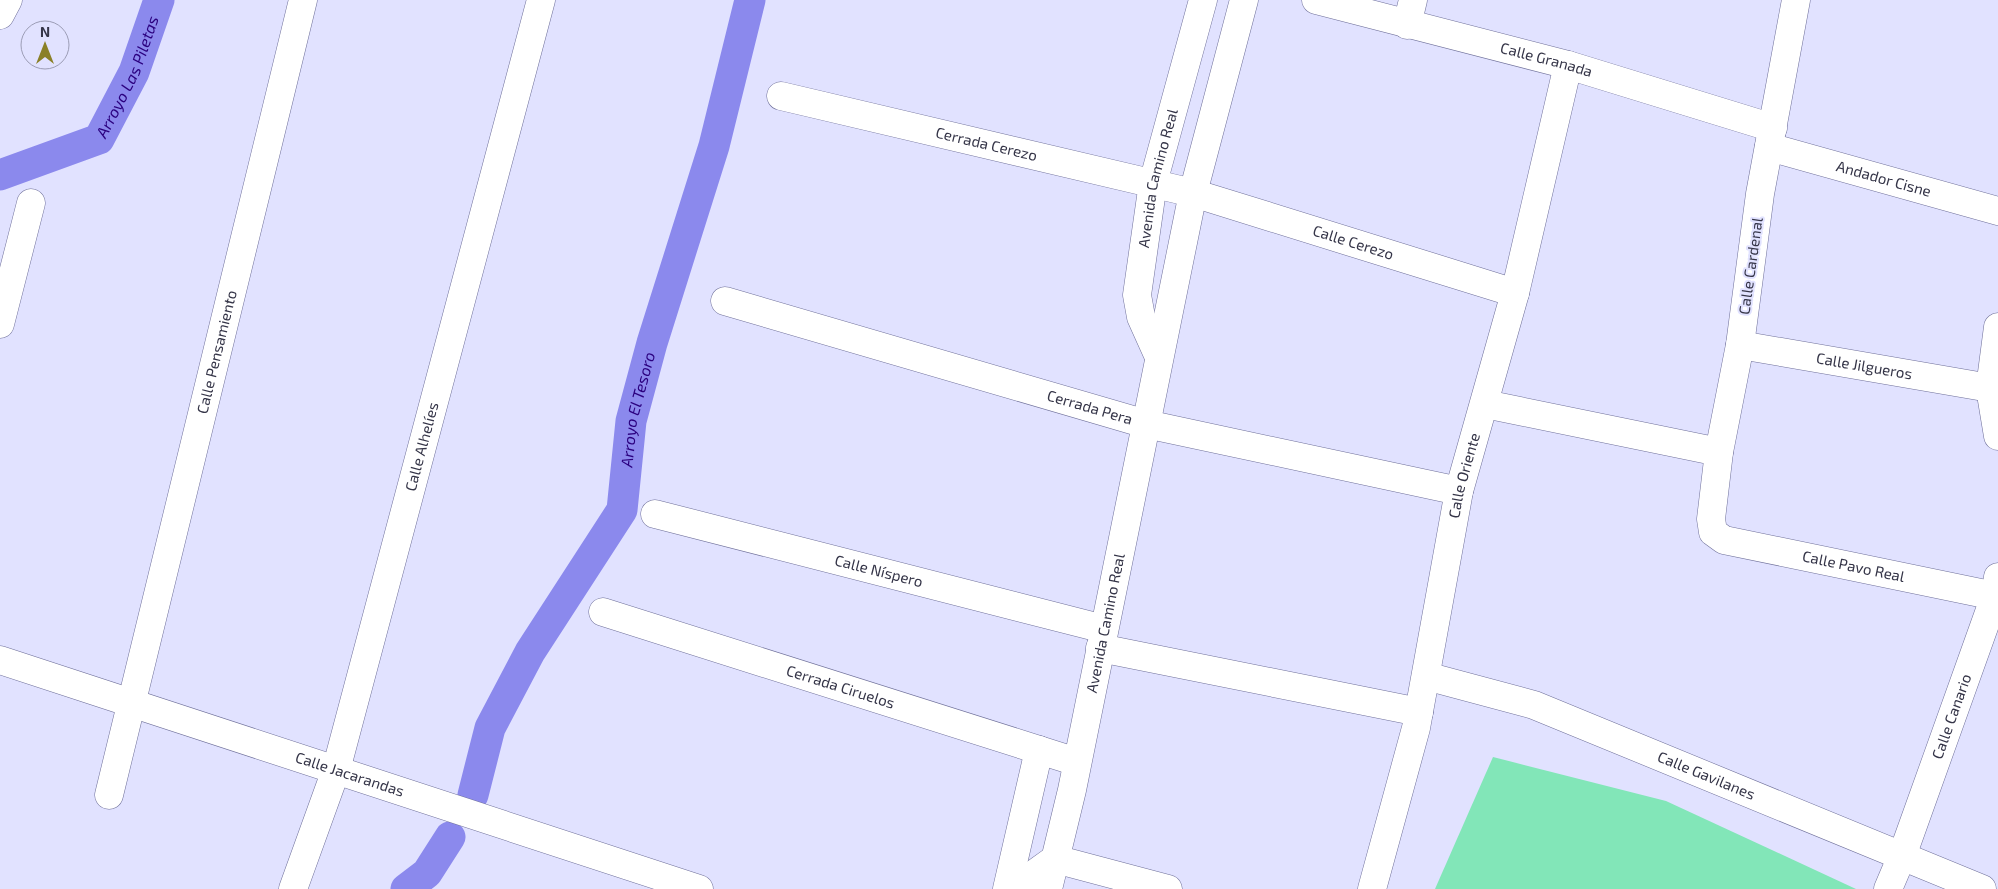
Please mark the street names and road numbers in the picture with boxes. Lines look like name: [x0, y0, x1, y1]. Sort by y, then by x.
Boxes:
street label: Calle Granada: [1499, 38, 1595, 80]
street label: Avenida Camino Real: [1134, 106, 1181, 249]
street label: Cerrada Cerezo: [934, 123, 1039, 164]
street label: Andador Cisne: [1834, 156, 1933, 200]
street label: Calle Cardenal: [1734, 216, 1766, 316]
street label: Calle Cerezo: [1311, 221, 1396, 263]
street label: Calle Pensamiento: [192, 288, 240, 415]
street label: Calle Jilgueros: [1815, 348, 1914, 382]
street label: Cerrada Pera: [1045, 386, 1135, 428]
street label: Calle Alhelíes: [401, 400, 442, 493]
street label: Calle Oriente: [1444, 431, 1483, 520]
street label: Calle Pavo Real: [1801, 546, 1907, 585]
street label: Calle Níspero: [833, 550, 925, 590]
street label: Avenida Camino Real: [1082, 551, 1128, 694]
street label: Cerrada Ciruelos: [784, 661, 897, 712]
street label: Calle Canario: [1927, 671, 1974, 761]
street label: Calle Jacarandas: [293, 747, 407, 800]
street label: Calle Gavilanes: [1655, 747, 1758, 803]

